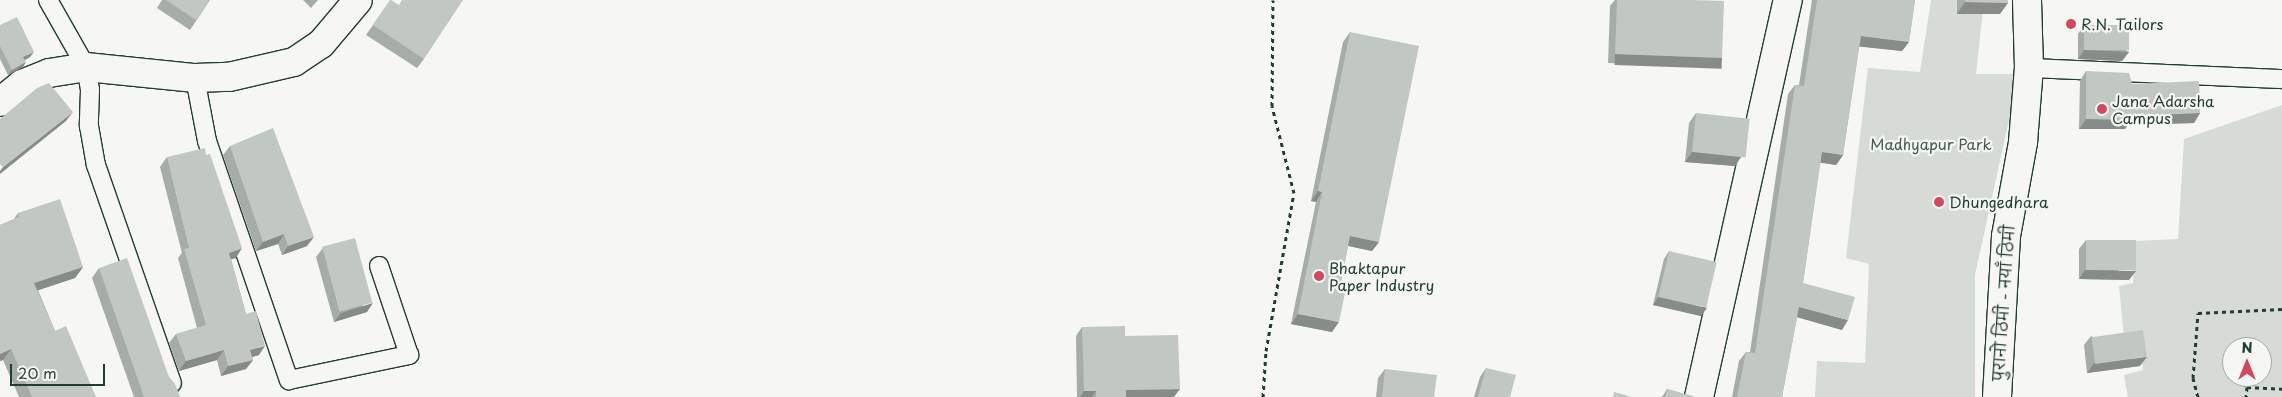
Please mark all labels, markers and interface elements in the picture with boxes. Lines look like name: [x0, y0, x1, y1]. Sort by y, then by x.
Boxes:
place label: R.N. Tailors: [2081, 15, 2164, 33]
marker: R.N. Tailors: [2065, 18, 2077, 30]
place label: Jana Adarsha Campus: [2112, 91, 2215, 126]
marker: Jana Adarsha Campus: [2096, 103, 2108, 115]
park label: Madhyapur Park: [1870, 135, 1992, 153]
place label: Dhungedhara: [1949, 193, 2048, 211]
marker: Dhungedhara: [1933, 196, 1945, 208]
street label: पुरानो ठिमी - नयाँ ठिमी: [1989, 225, 2017, 381]
place label: Bhaktapur Paper Industry: [1329, 258, 1435, 293]
marker: Bhaktapur Paper Industry: [1313, 270, 1325, 282]
north arrow: [2222, 337, 2272, 387]
text: N: [2241, 337, 2253, 358]
scale bar: [12, 354, 108, 386]
text: 20 m: [18, 361, 57, 384]

